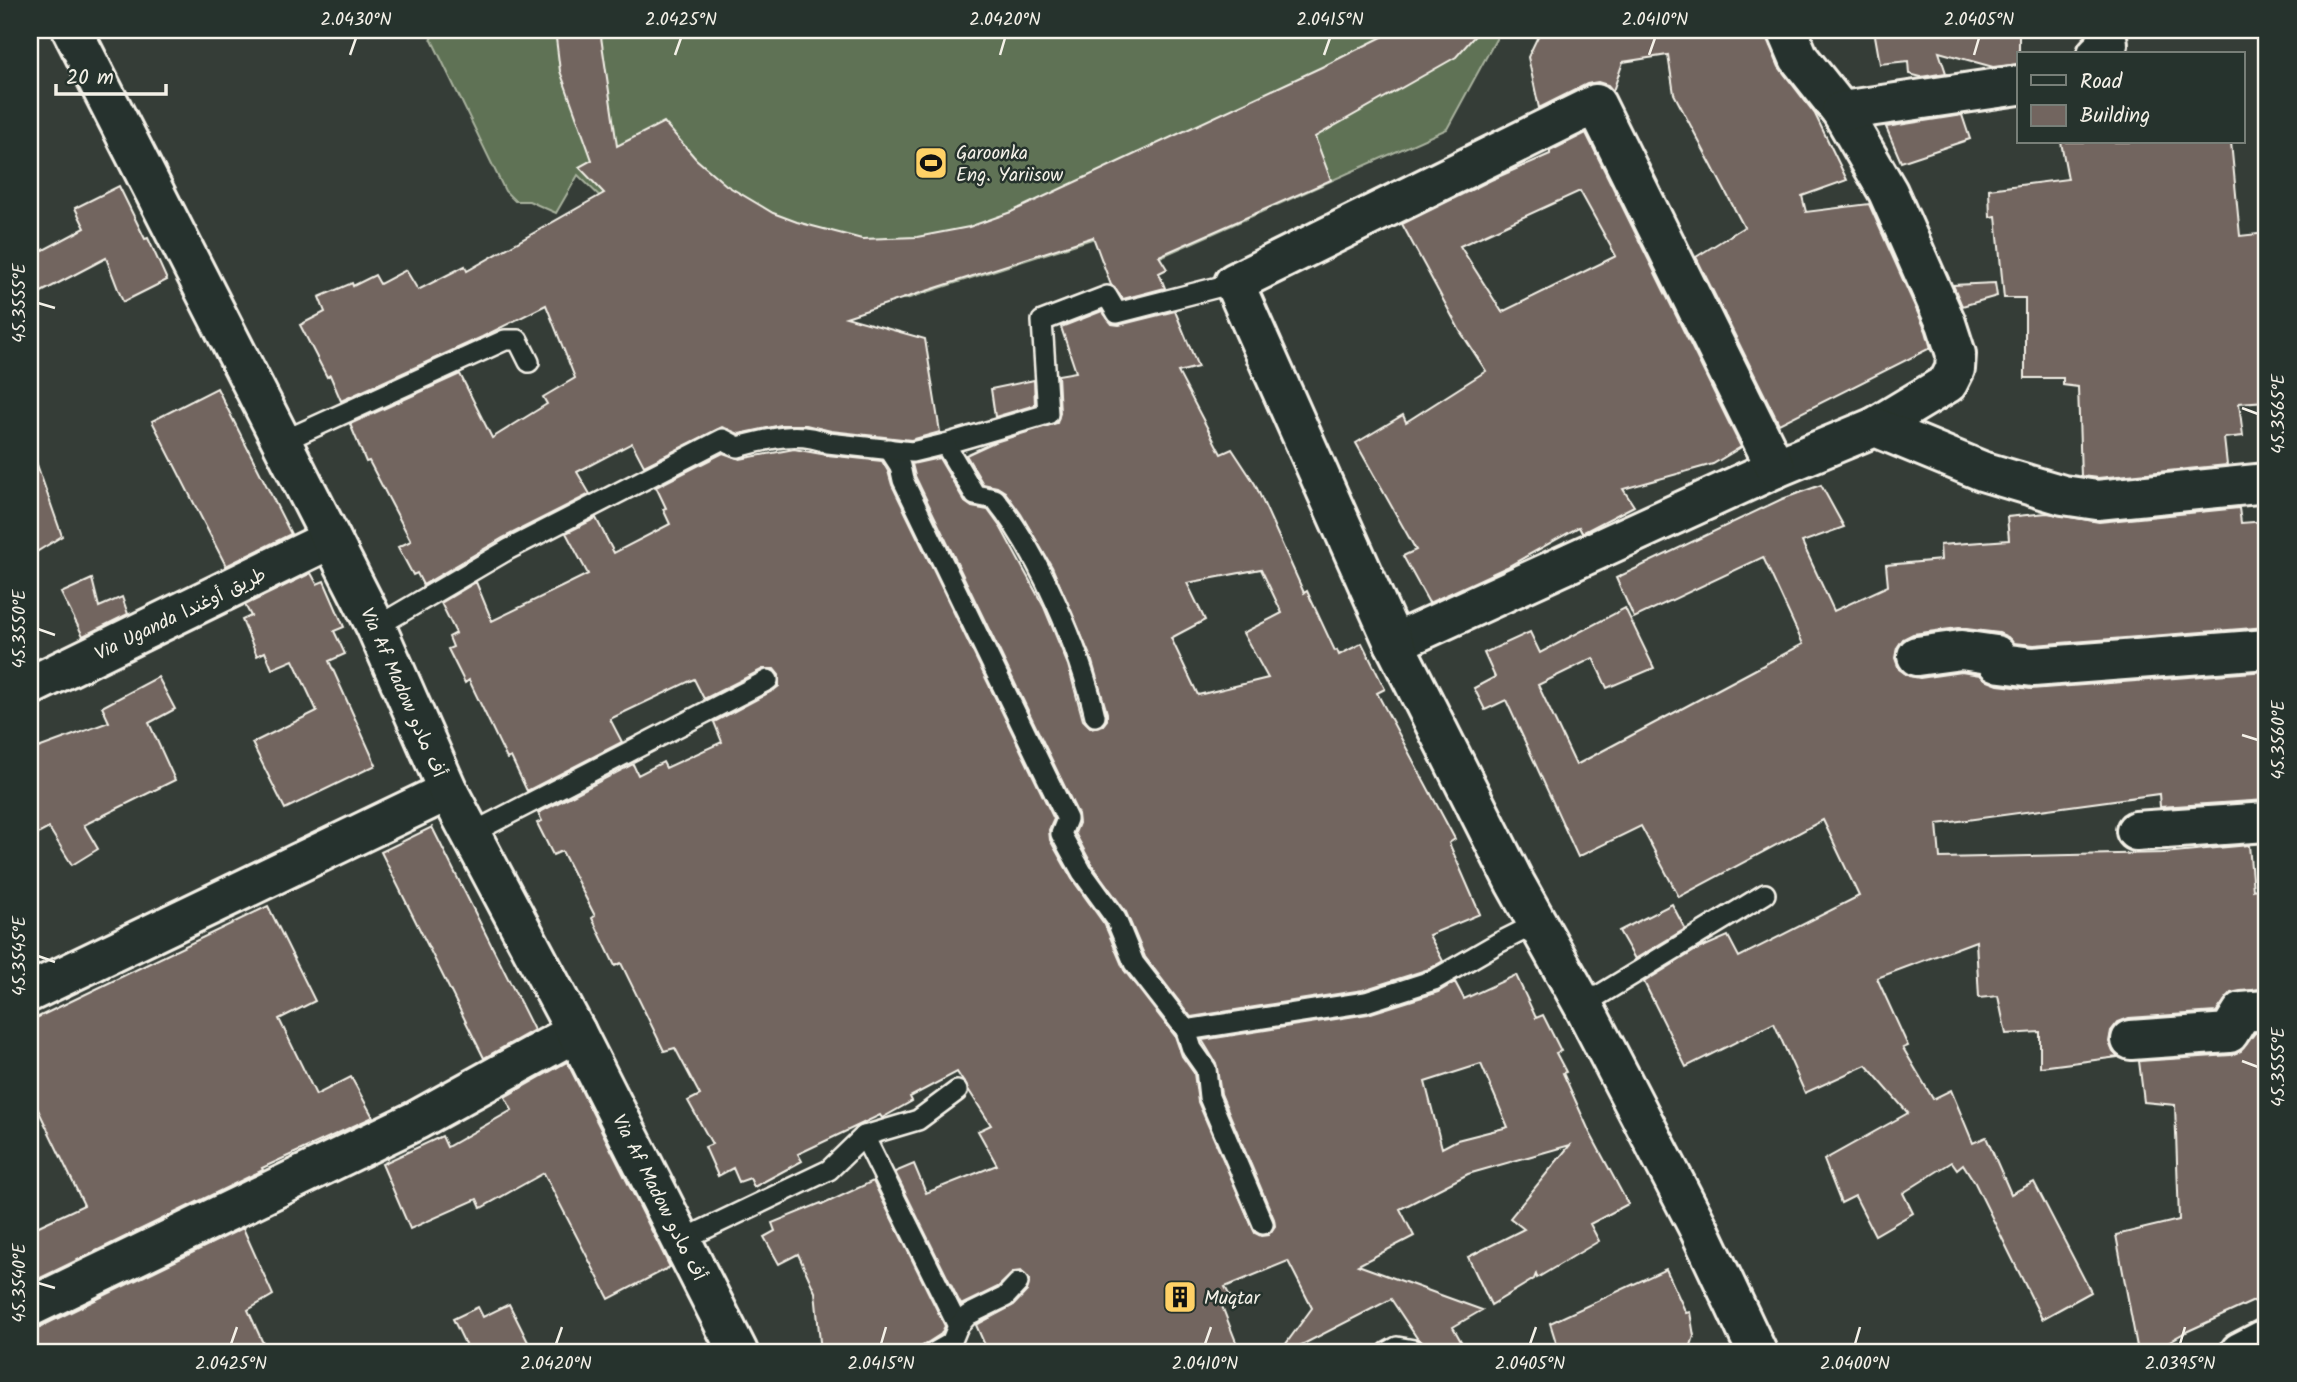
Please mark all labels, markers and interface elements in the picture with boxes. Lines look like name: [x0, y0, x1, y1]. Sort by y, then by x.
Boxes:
text: 2.0430°N: [320, 6, 392, 35]
text: 2.0425°N: [645, 6, 717, 35]
text: 2.0420°N: [969, 6, 1041, 35]
text: 2.0415°N: [1296, 6, 1364, 35]
text: 2.0410°N: [1622, 6, 1688, 35]
text: 2.0405°N: [1944, 6, 2014, 35]
scale bar: [56, 52, 166, 96]
legend: [2017, 52, 2244, 144]
text: 20 m: [66, 62, 114, 95]
text: Road: [2080, 66, 2123, 99]
text: Building: [2080, 100, 2150, 133]
place label: Garoonka Eng. Yariisow: [956, 139, 1063, 191]
sports icon: Garoonka Eng. Yariisow: [912, 144, 950, 182]
text: 45.3555°E: [6, 263, 35, 343]
text: 45.3565°E: [2265, 373, 2294, 454]
street label: Via Uganda طريق أوغندا: [90, 560, 272, 669]
text: 45.3550°E: [6, 589, 35, 669]
street label: Via Af Madow أف مادو: [351, 603, 453, 783]
text: 45.3560°E: [2265, 700, 2294, 780]
text: 45.3545°E: [6, 916, 35, 996]
text: 45.3555°E: [2265, 1027, 2294, 1107]
street label: Via Af Madow أف مادو: [603, 1109, 713, 1287]
text: 45.3540°E: [6, 1243, 35, 1323]
building icon: Muqtar: [1161, 1278, 1199, 1316]
place label: Muqtar: [1204, 1284, 1261, 1314]
text: 2.0425°N: [195, 1350, 267, 1379]
text: 2.0420°N: [520, 1350, 592, 1379]
text: 2.0415°N: [847, 1350, 915, 1379]
text: 2.0410°N: [1172, 1350, 1238, 1379]
text: 2.0405°N: [1495, 1350, 1565, 1379]
text: 2.0400°N: [1820, 1350, 1890, 1379]
text: 2.0395°N: [2145, 1350, 2215, 1379]

